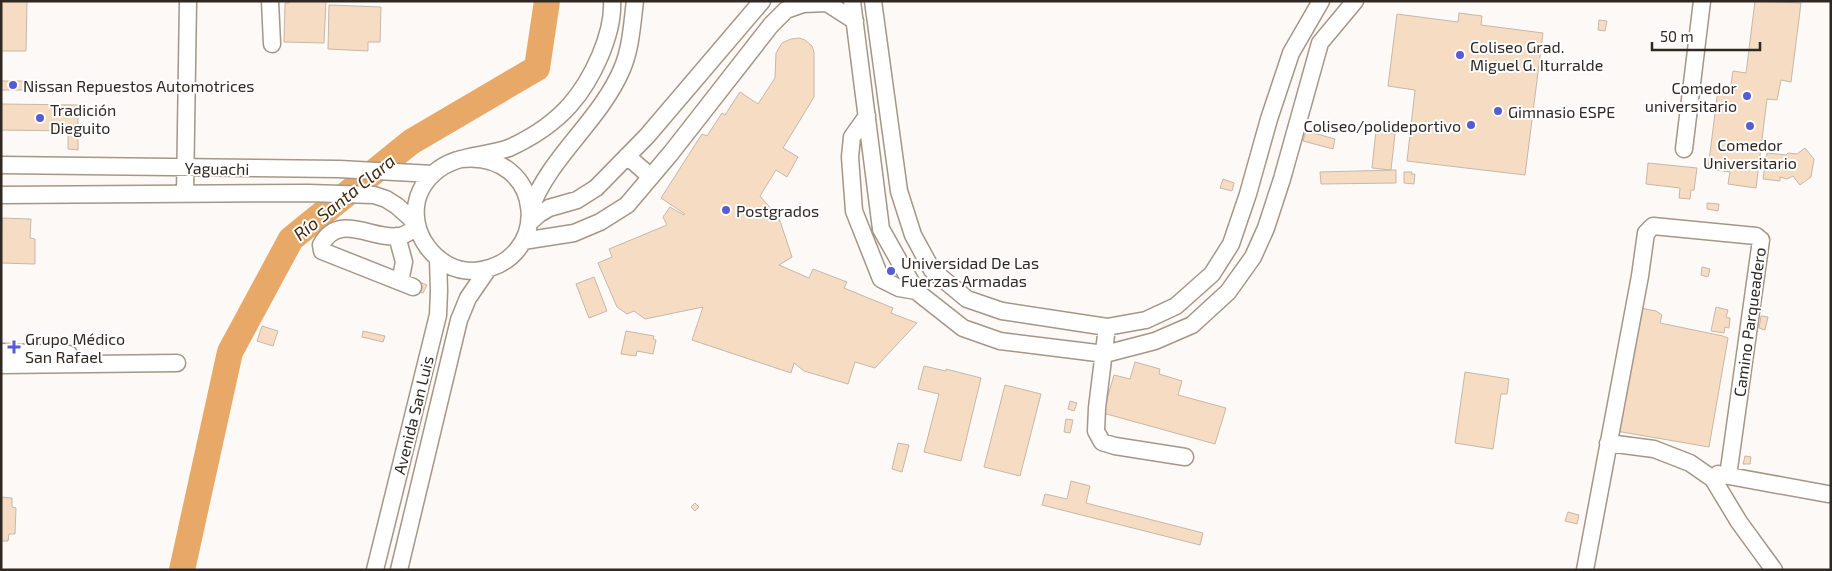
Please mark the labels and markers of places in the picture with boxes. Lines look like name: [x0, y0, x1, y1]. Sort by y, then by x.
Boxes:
place label: Coliseo Grad. Miguel G. Iturralde: [1470, 37, 1603, 74]
marker: Coliseo Grad. Miguel G. Iturralde: [1454, 49, 1466, 61]
place label: Nissan Repuestos Automotrices: [23, 76, 254, 95]
place label: Comedor universitario: [1645, 78, 1738, 115]
marker: Nissan Repuestos Automotrices: [7, 79, 19, 91]
marker: Comedor universitario: [1741, 90, 1753, 102]
place label: Tradición Dieguito: [50, 100, 116, 137]
place label: Gimnasio ESPE: [1508, 102, 1615, 121]
marker: Gimnasio ESPE: [1492, 105, 1504, 117]
marker: Tradición Dieguito: [34, 112, 46, 124]
place label: Coliseo/polideportivo: [1304, 116, 1461, 135]
marker: Coliseo/polideportivo: [1465, 119, 1477, 131]
marker: Comedor Universitario: [1744, 120, 1756, 132]
place label: Comedor Universitario: [1703, 135, 1797, 172]
place label: Postgrados: [736, 201, 819, 220]
marker: Postgrados: [720, 204, 732, 216]
place label: Universidad De Las Fuerzas Armadas: [901, 253, 1039, 290]
marker: Universidad De Las Fuerzas Armadas: [885, 265, 897, 277]
place label: Grupo Médico San Rafael: [25, 329, 125, 366]
marker: Grupo Médico San Rafael: [7, 340, 21, 354]

